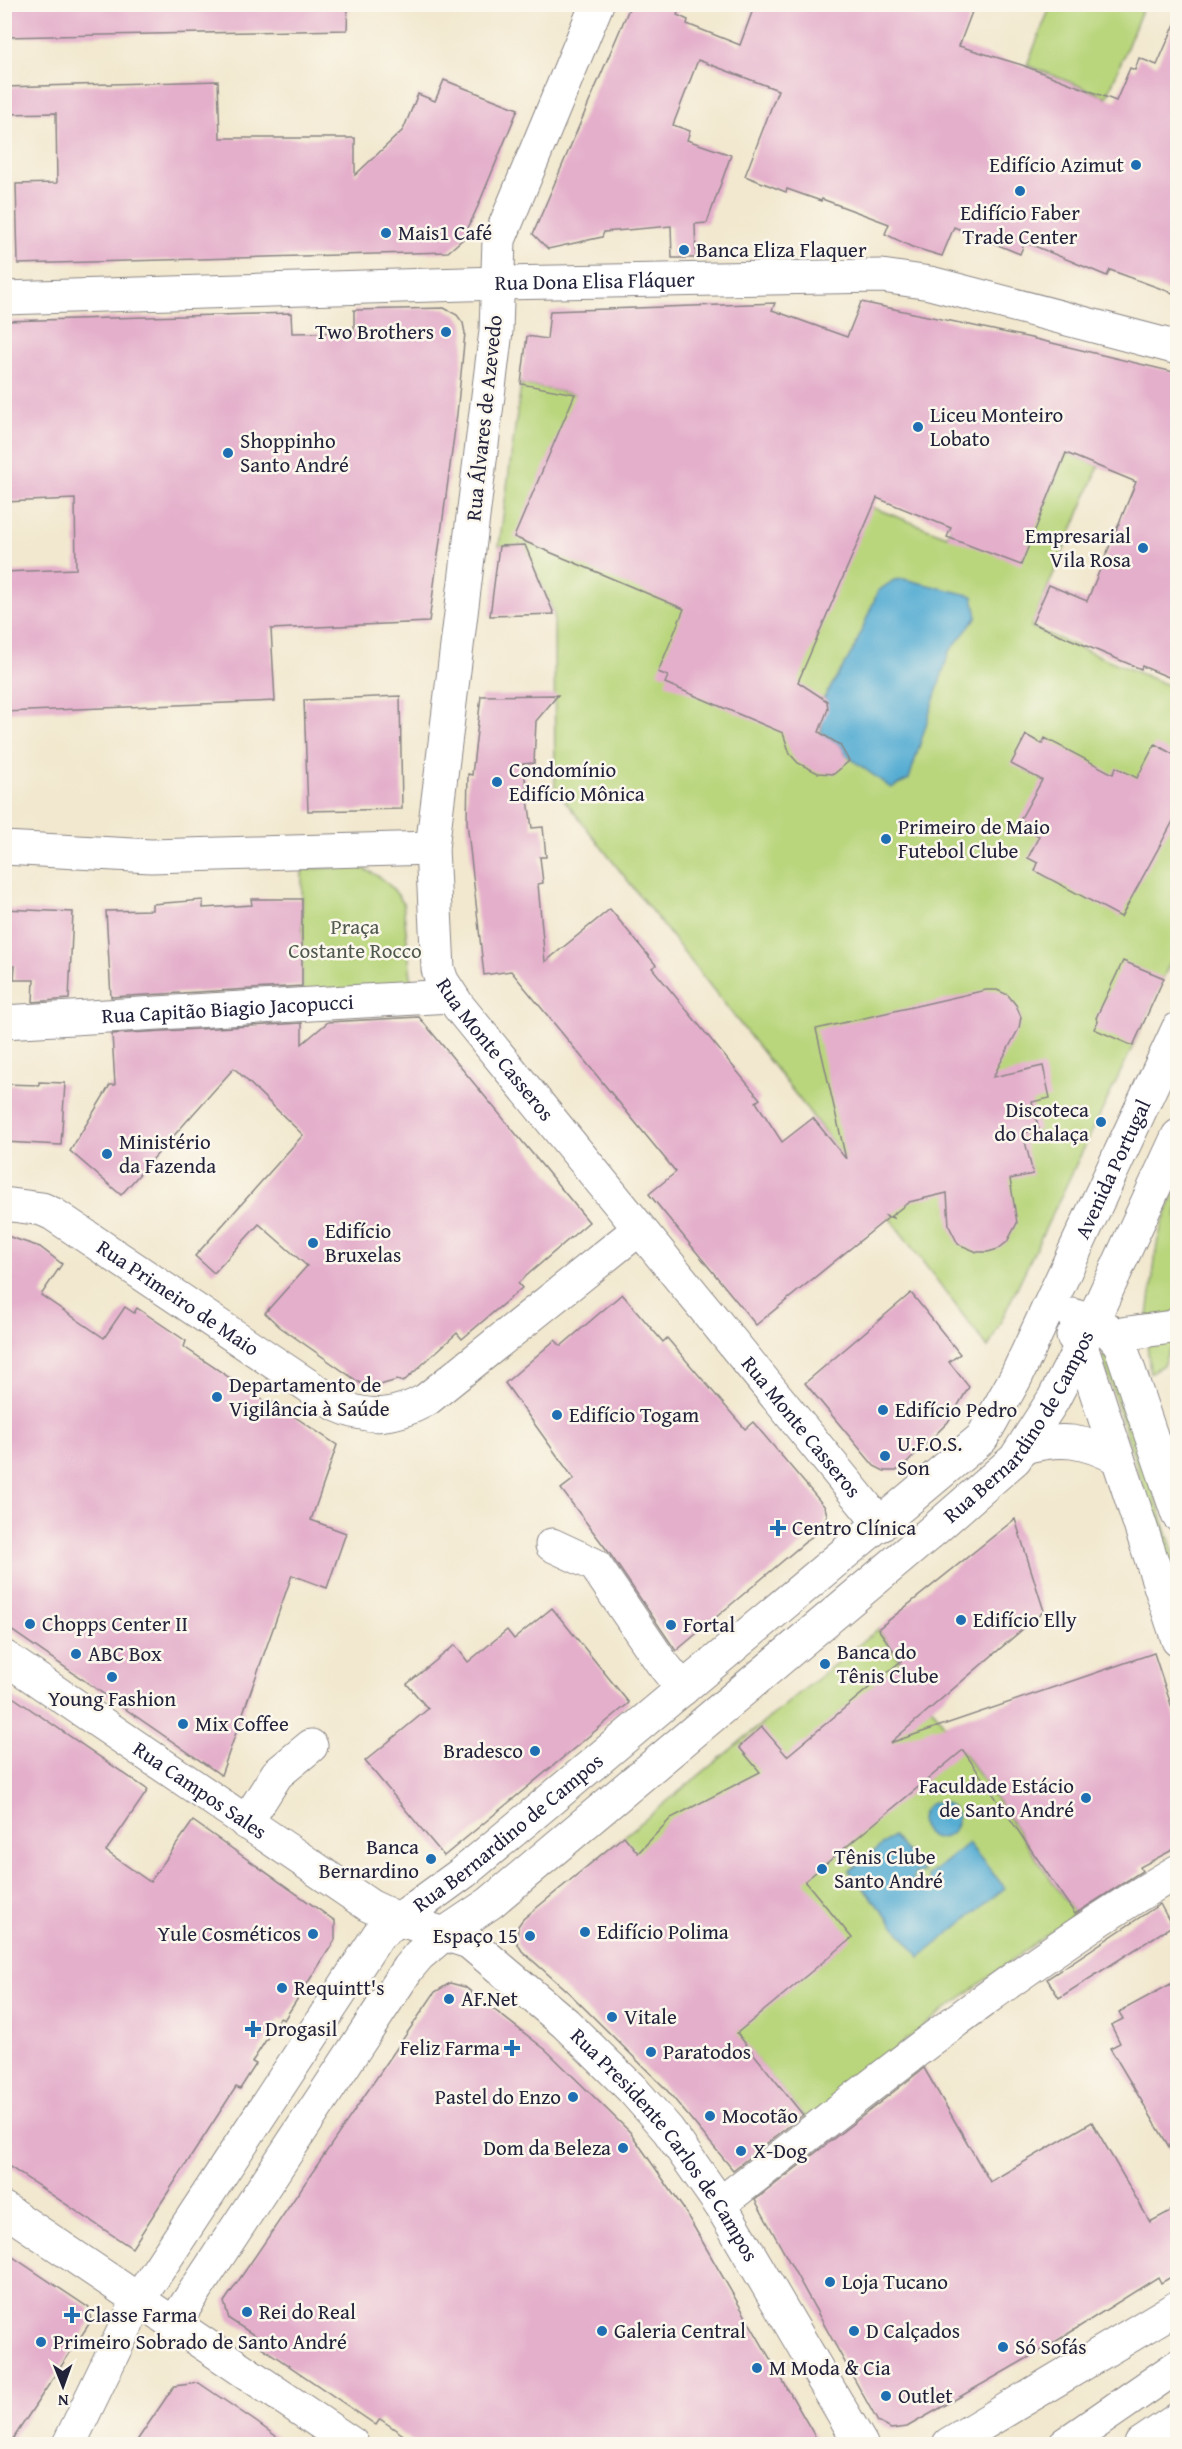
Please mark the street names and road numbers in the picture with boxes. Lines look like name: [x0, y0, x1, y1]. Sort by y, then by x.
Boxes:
street label: Rua Dona Elisa Fláquer: [494, 263, 695, 298]
street label: Rua Álvares de Azevedo: [457, 313, 510, 522]
street label: Rua Monte Casseros: [429, 972, 562, 1127]
street label: Rua Capitão Biagio Jacopucci: [101, 986, 355, 1031]
street label: Avenida Portugal: [1066, 1094, 1158, 1244]
street label: Rua Primeiro de Maio: [91, 1232, 266, 1363]
street label: Rua Bernardino de Campos: [936, 1325, 1101, 1530]
street label: Rua Monte Casseros: [734, 1349, 869, 1504]
street label: Rua Campos Sales: [127, 1733, 273, 1847]
street label: Rua Bernardino de Campos: [406, 1746, 610, 1919]
street label: Rua Presidente Carlos de Campos: [564, 2021, 767, 2267]

